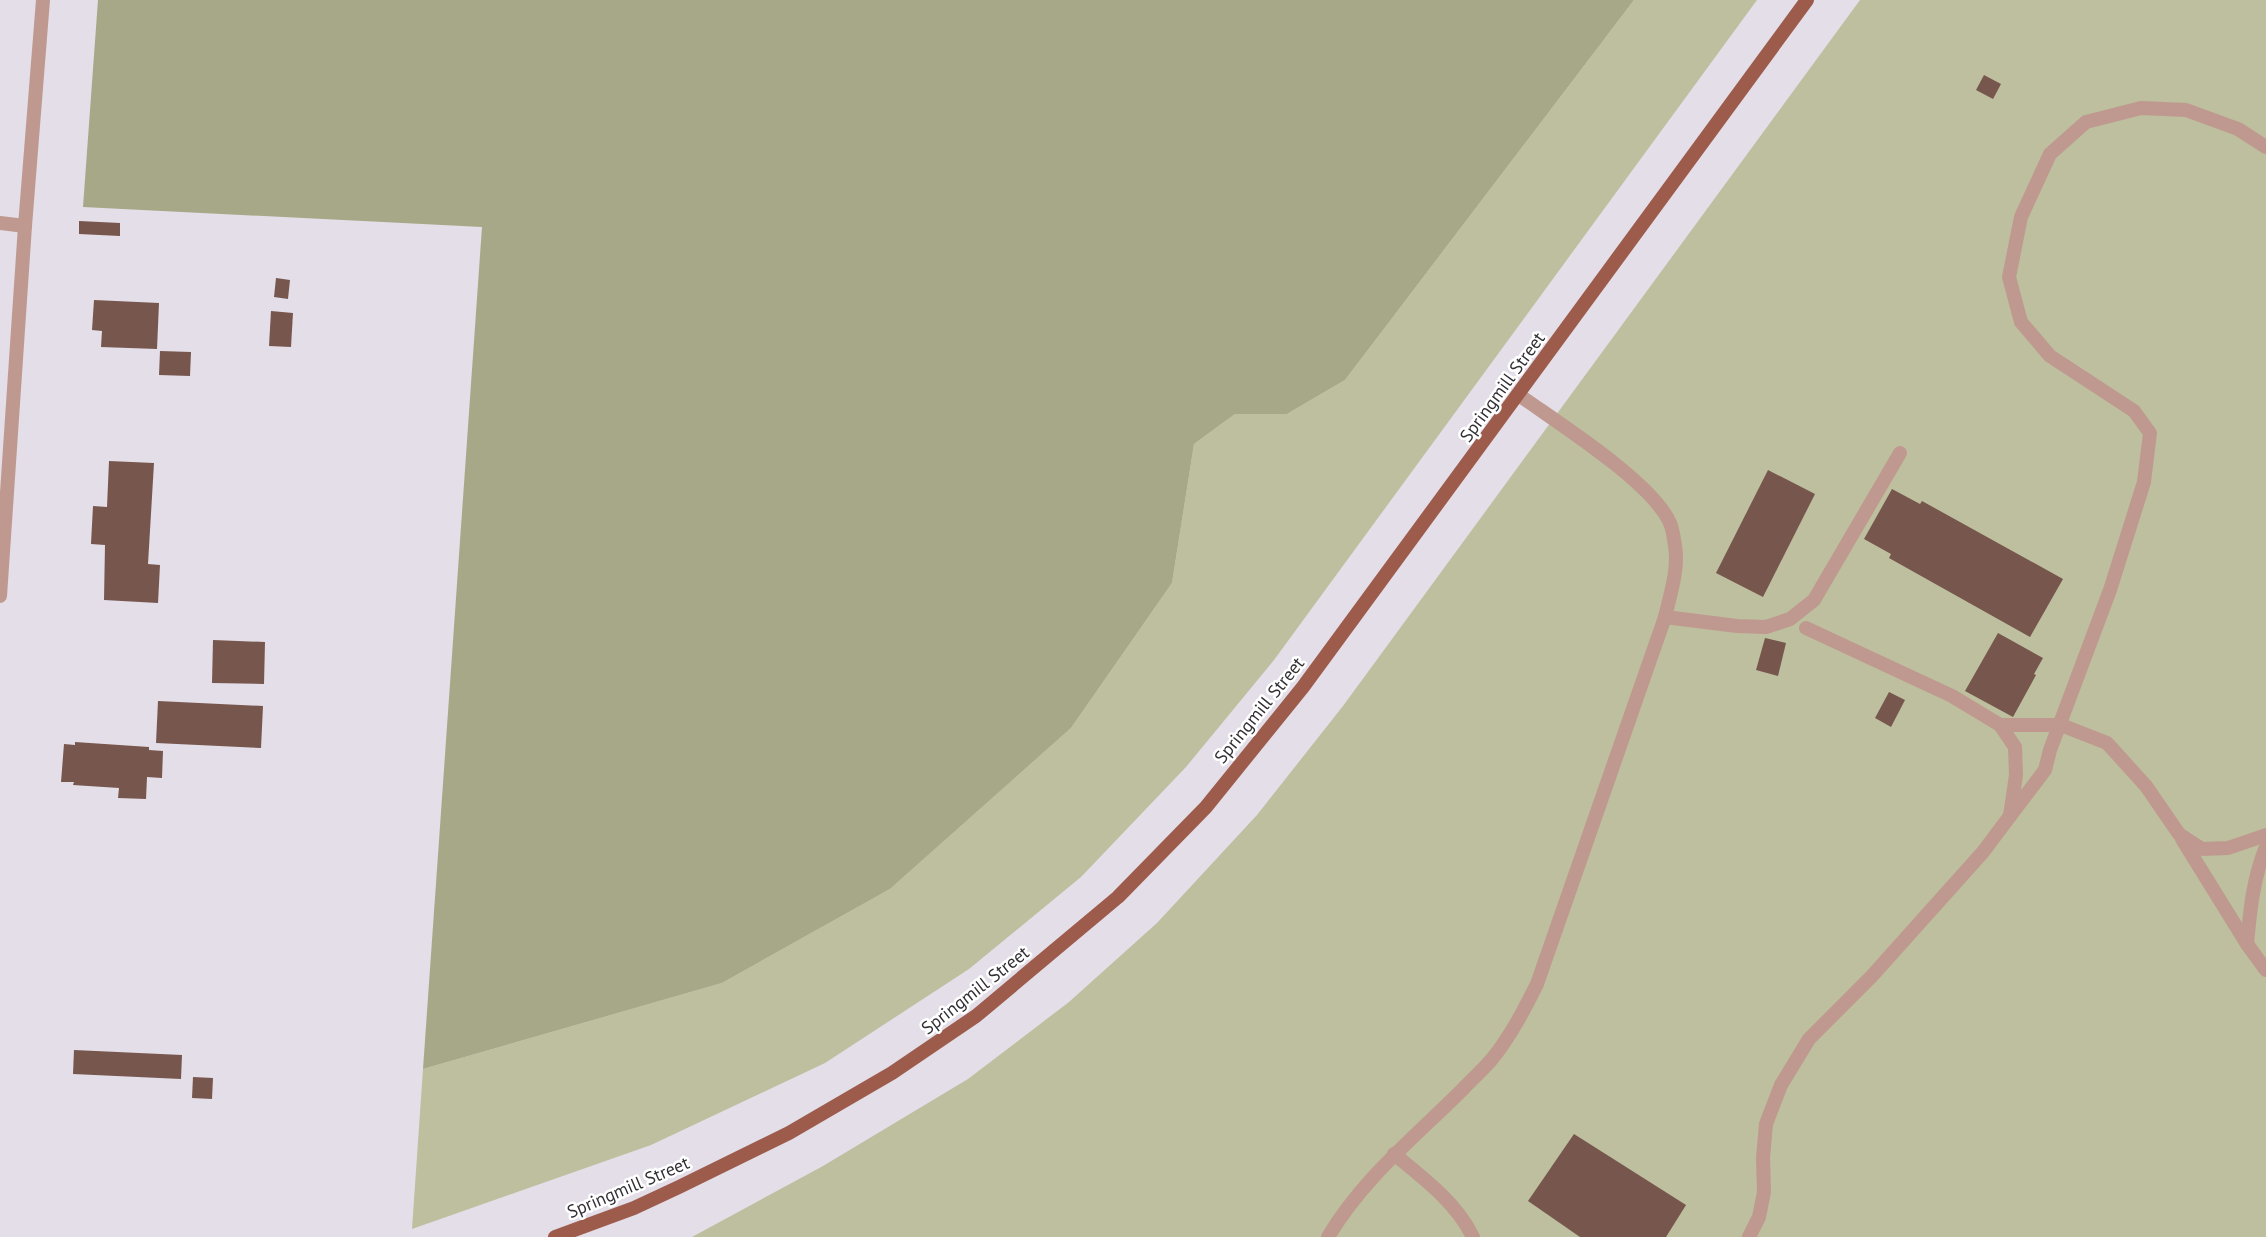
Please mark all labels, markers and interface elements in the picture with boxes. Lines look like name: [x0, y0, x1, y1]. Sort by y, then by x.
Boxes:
street label: Springmill Street: [1454, 327, 1550, 447]
street label: Springmill Street: [1209, 652, 1309, 768]
street label: Springmill Street: [917, 941, 1033, 1039]
street label: Springmill Street: [563, 1151, 693, 1223]

